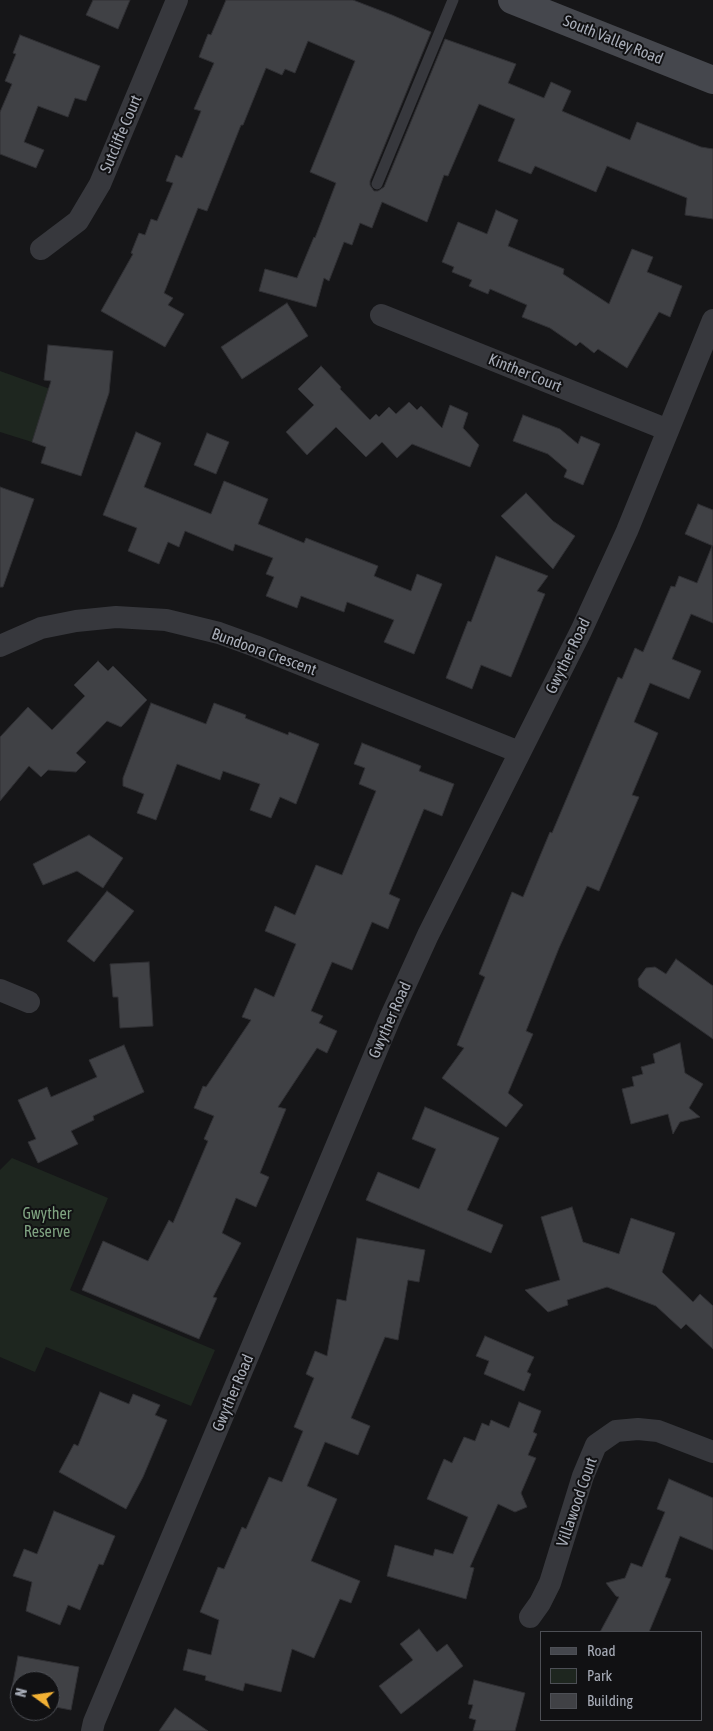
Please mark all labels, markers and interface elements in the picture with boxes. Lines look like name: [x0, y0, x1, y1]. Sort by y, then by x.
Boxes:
street label: South Valley Road: [560, 11, 666, 69]
street label: Sutcliffe Court: [96, 92, 146, 176]
street label: Kinther Court: [486, 350, 564, 396]
street label: Gwyther Road: [541, 615, 595, 697]
street label: Bundoora Crescent: [209, 624, 319, 680]
street label: Gwyther Road: [365, 979, 415, 1061]
park label: Gwyther Reserve: [23, 1204, 71, 1242]
street label: Gwyther Road: [208, 1352, 258, 1434]
street label: Villawood Court: [553, 1455, 601, 1549]
legend: [540, 1631, 703, 1721]
text: Road: [587, 1642, 616, 1659]
text: Park: [587, 1667, 612, 1684]
north arrow: [10, 1671, 60, 1721]
text: N: [13, 1687, 30, 1699]
text: Building: [587, 1692, 633, 1709]

